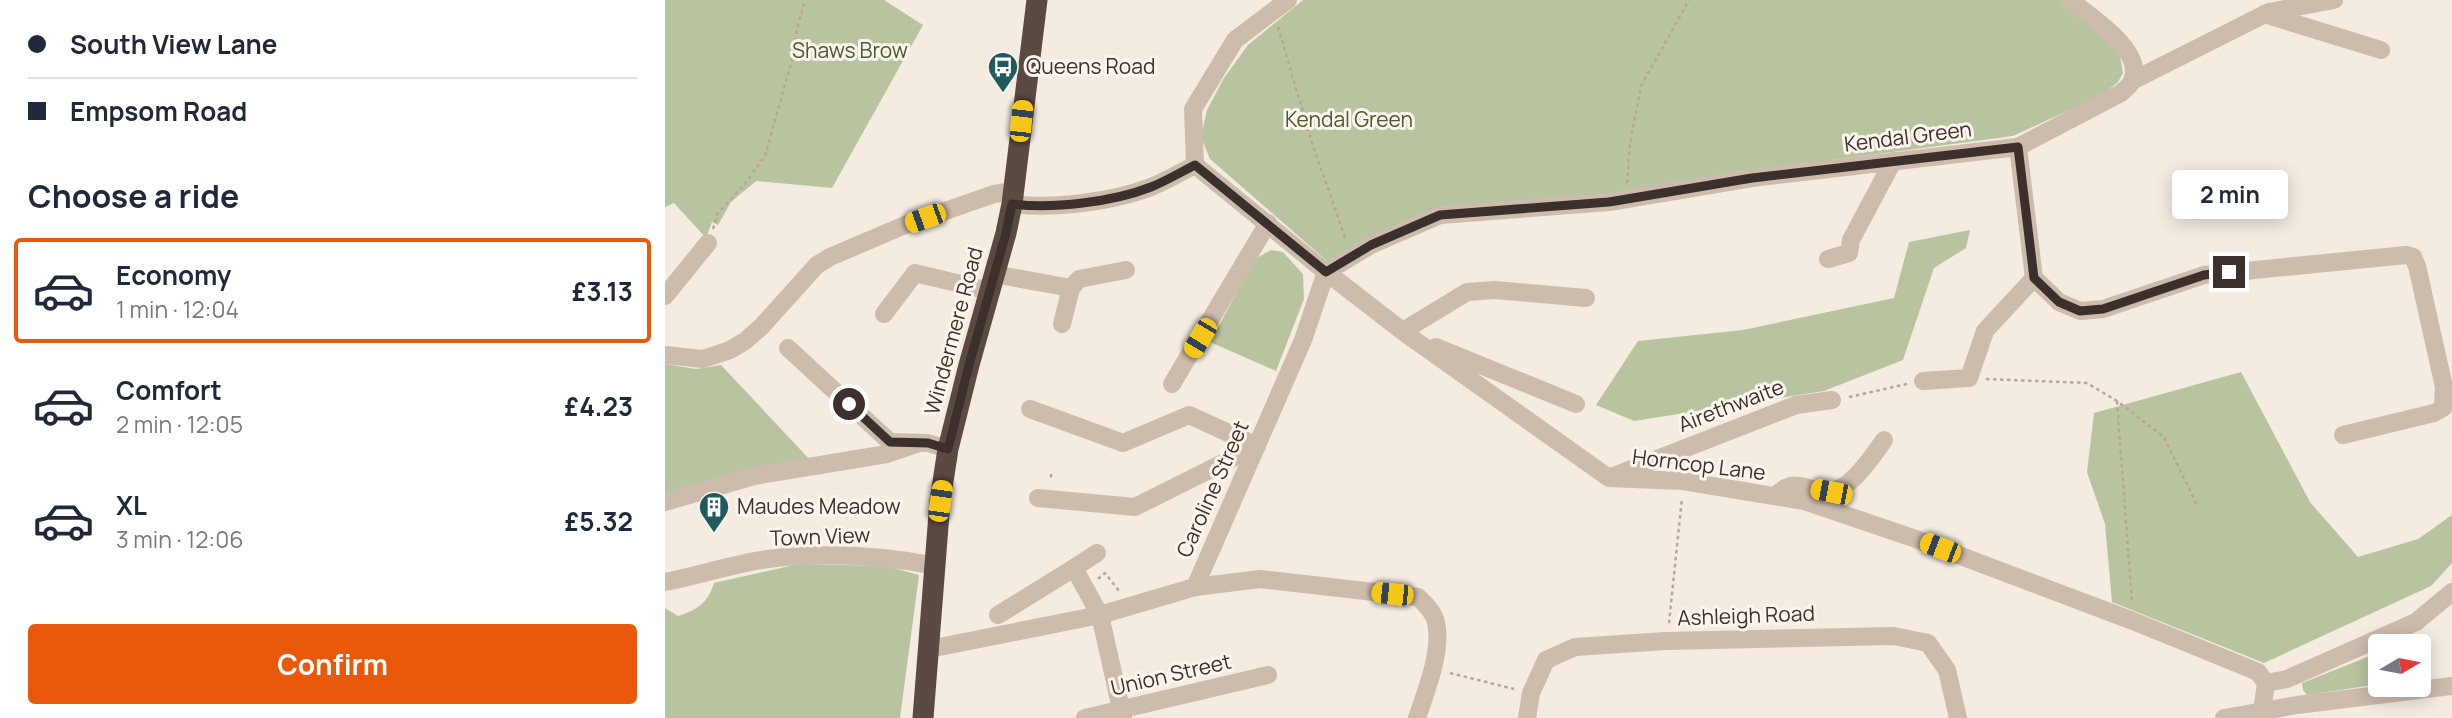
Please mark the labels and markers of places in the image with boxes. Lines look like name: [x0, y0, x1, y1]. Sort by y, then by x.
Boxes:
bus stop icon: Queens Road: [986, 50, 1020, 94]
place label: Queens Road: [1026, 52, 1155, 80]
building icon: Maudes Meadow: [697, 490, 731, 534]
place label: Maudes Meadow: [737, 492, 901, 520]

